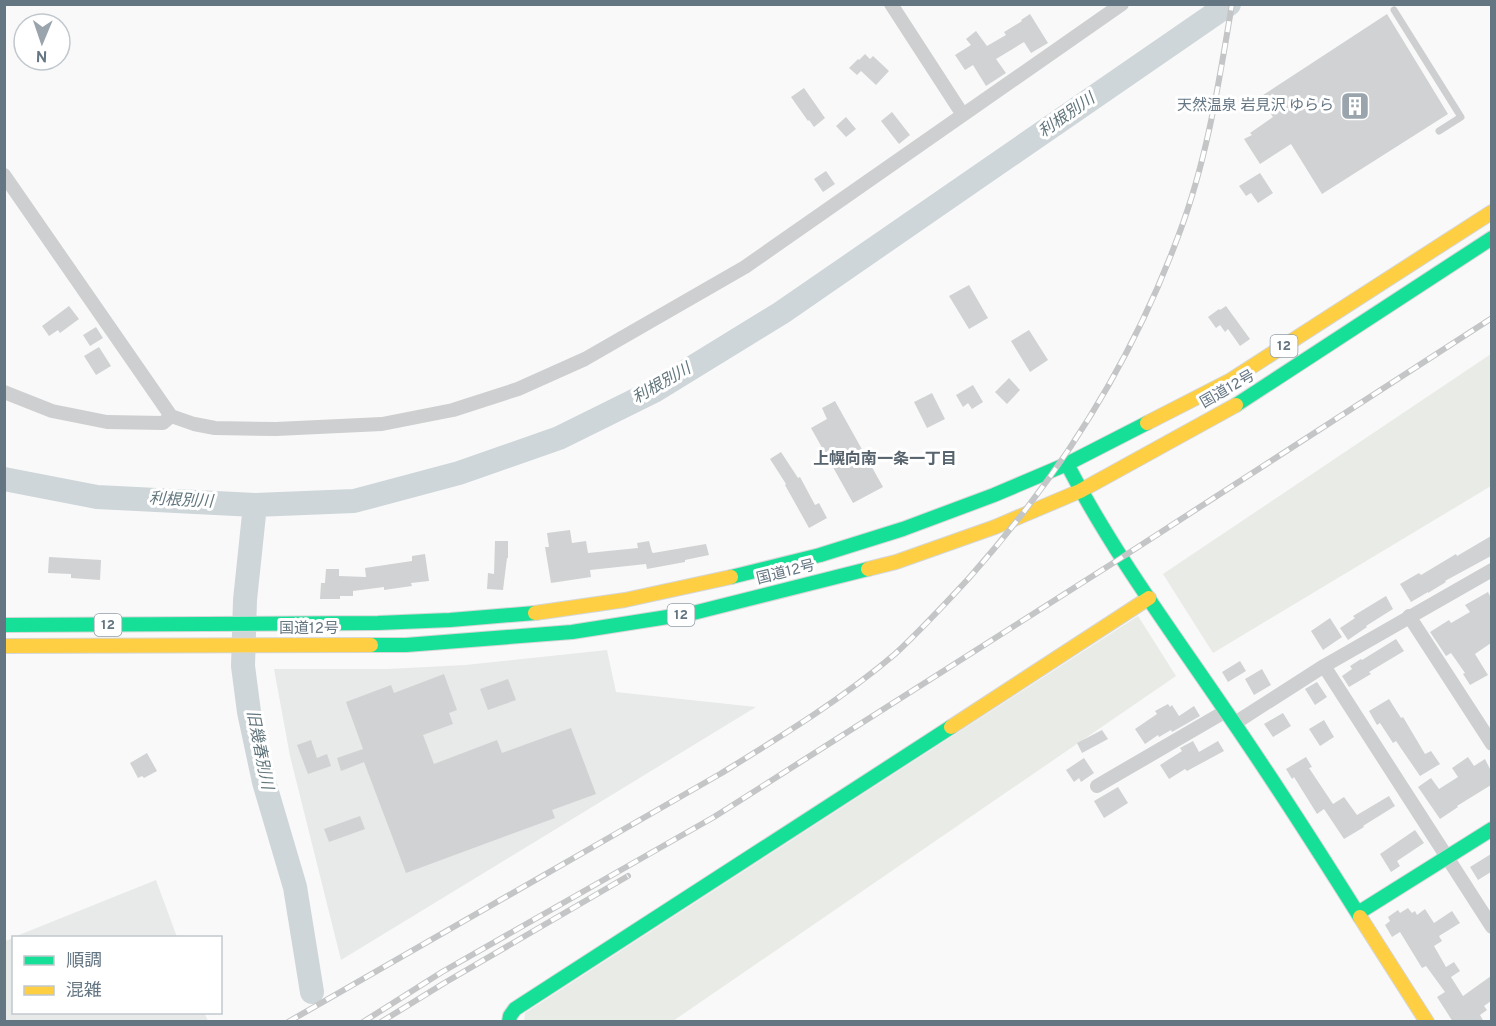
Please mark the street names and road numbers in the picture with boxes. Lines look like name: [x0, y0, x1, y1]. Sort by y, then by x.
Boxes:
road number: 12: [1270, 335, 1298, 357]
street label: 国道12号: [1197, 367, 1259, 413]
street label: 国道12号: [755, 557, 817, 589]
road number: 12: [668, 604, 694, 626]
road number: 12: [94, 614, 122, 636]
street label: 国道12号: [279, 620, 339, 639]

